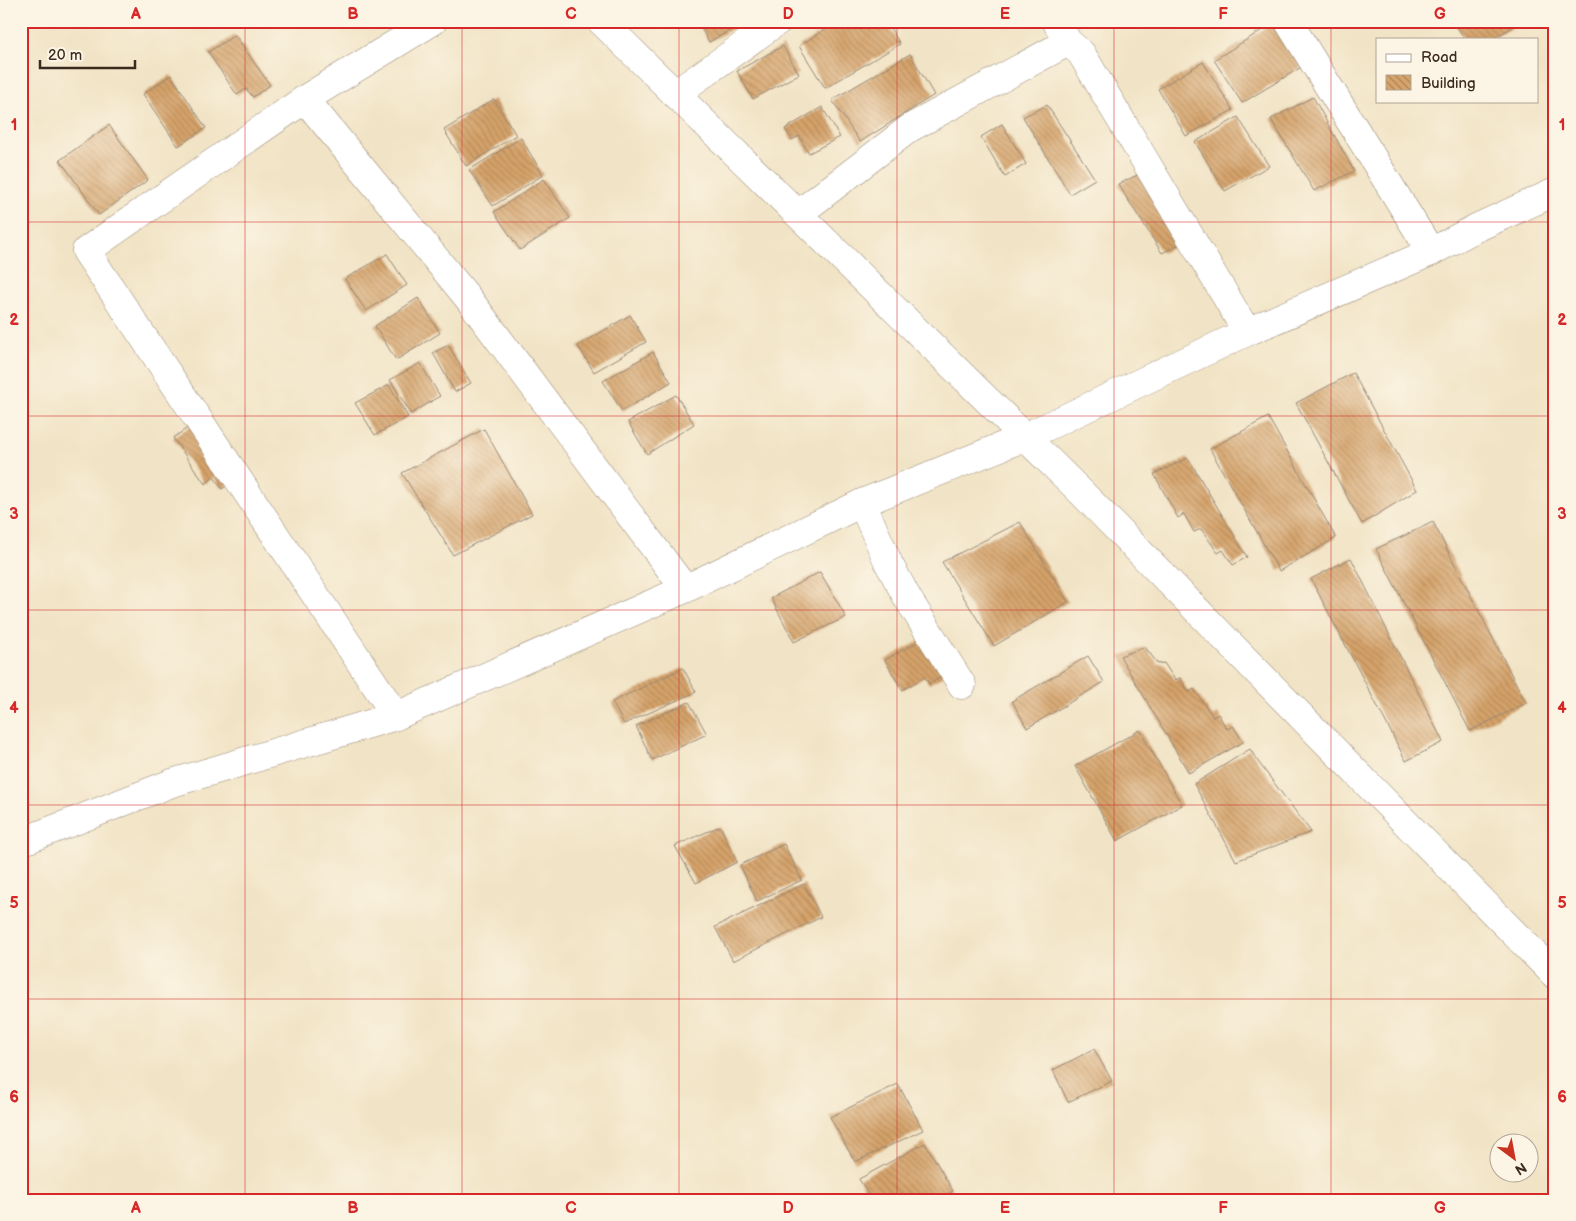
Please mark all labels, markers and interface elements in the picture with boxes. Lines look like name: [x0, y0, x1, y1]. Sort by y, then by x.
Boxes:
text: A: [130, 5, 141, 24]
text: B: [347, 5, 359, 24]
text: C: [565, 5, 577, 24]
text: D: [782, 5, 794, 24]
text: E: [1000, 5, 1010, 24]
text: F: [1218, 5, 1228, 24]
text: G: [1434, 5, 1446, 24]
scale bar: [40, 38, 135, 70]
legend: [1376, 38, 1538, 102]
text: 20 m: [48, 46, 82, 65]
text: Road: [1421, 48, 1457, 67]
text: Building: [1421, 74, 1476, 93]
text: 1: [11, 116, 17, 135]
text: 1: [1559, 116, 1565, 135]
text: 2: [9, 311, 19, 330]
text: 2: [1557, 311, 1567, 330]
text: 3: [9, 505, 19, 524]
text: 3: [1557, 505, 1567, 524]
text: 4: [9, 699, 19, 718]
text: 4: [1557, 699, 1567, 718]
text: 5: [9, 894, 19, 913]
text: 5: [1557, 894, 1567, 913]
text: 6: [9, 1088, 19, 1107]
text: 6: [1557, 1088, 1567, 1107]
north arrow: [1488, 1134, 1538, 1184]
text: N: [1512, 1159, 1530, 1179]
text: A: [130, 1199, 141, 1218]
text: B: [347, 1199, 359, 1218]
text: C: [565, 1199, 577, 1218]
text: D: [782, 1199, 794, 1218]
text: E: [1000, 1199, 1010, 1218]
text: F: [1218, 1199, 1228, 1218]
text: G: [1434, 1199, 1446, 1218]

